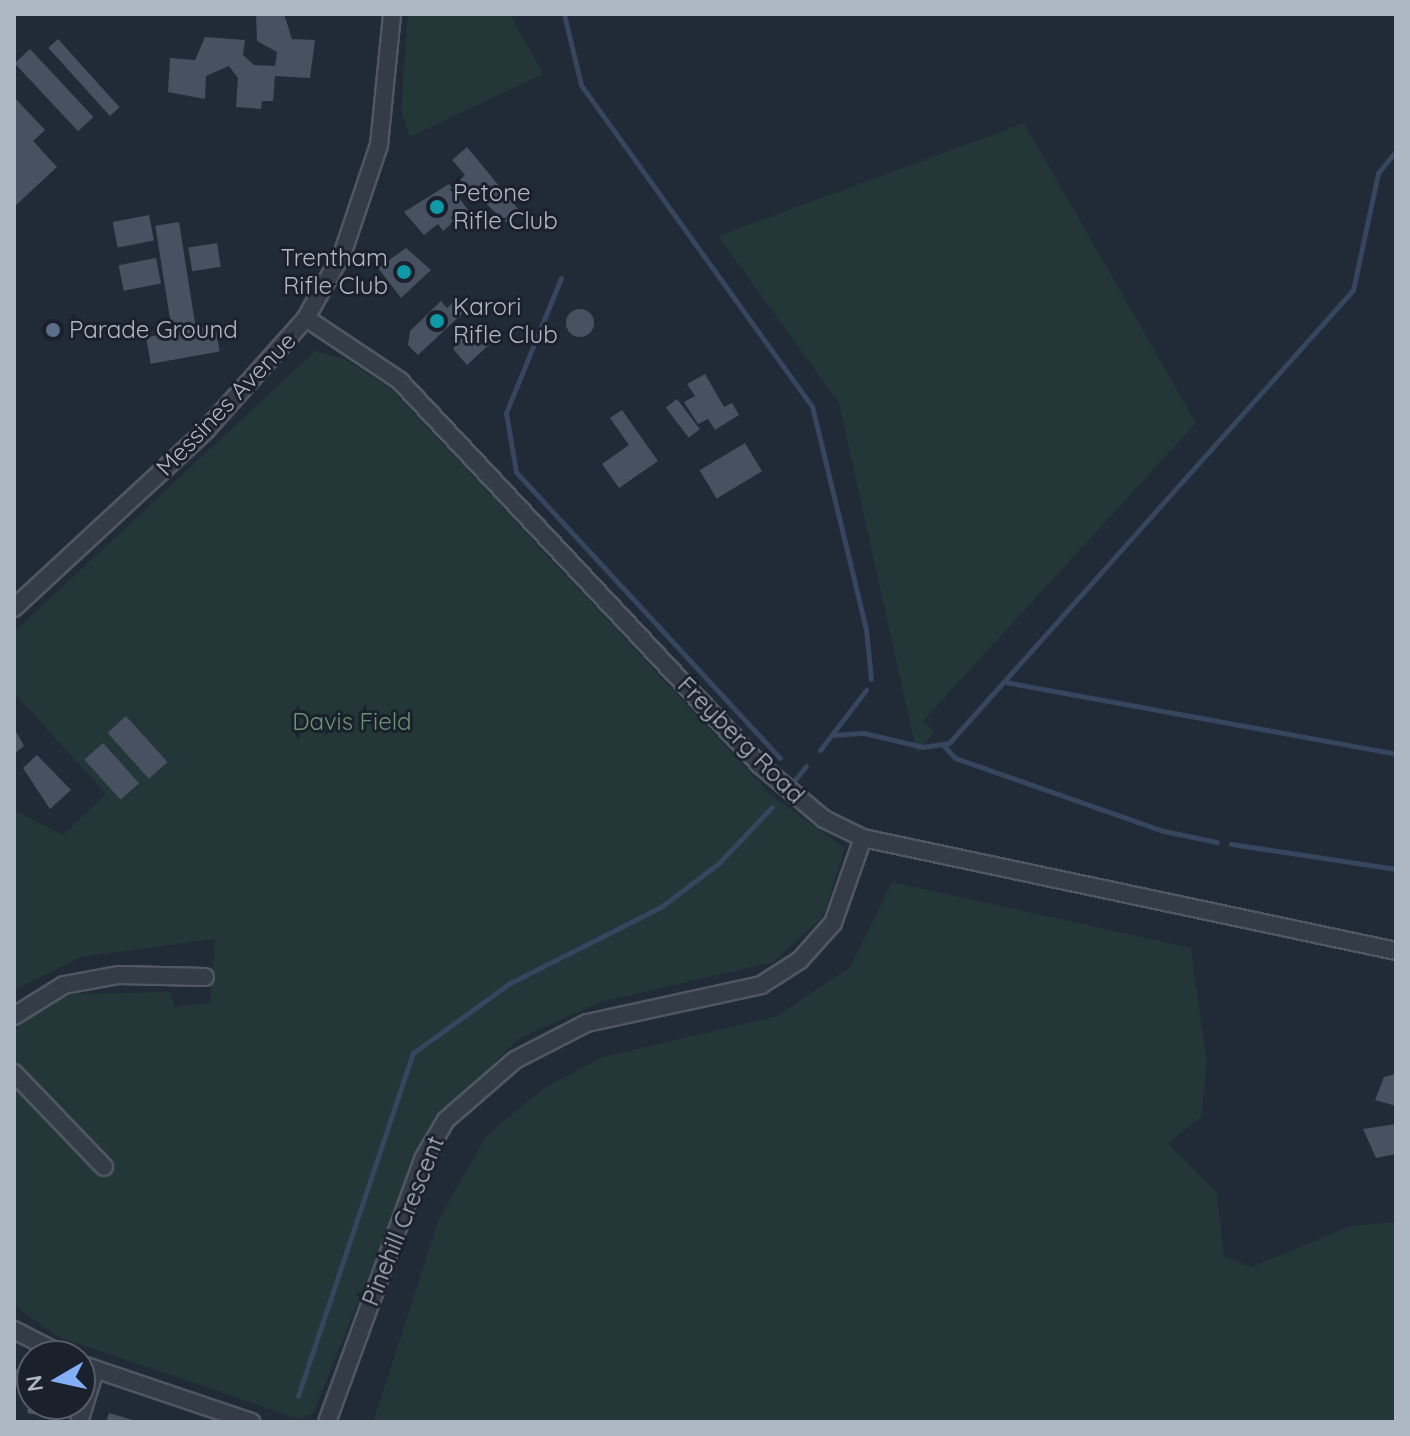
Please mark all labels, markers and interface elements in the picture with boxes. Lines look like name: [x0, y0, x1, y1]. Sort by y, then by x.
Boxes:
place label: Petone Rifle Club: [453, 179, 558, 235]
marker: Petone Rifle Club: [428, 198, 446, 216]
place label: Trentham Rifle Club: [281, 244, 388, 300]
marker: Trentham Rifle Club: [395, 263, 413, 281]
place label: Karori Rifle Club: [453, 293, 558, 349]
marker: Karori Rifle Club: [428, 312, 446, 330]
place label: Parade Ground: [69, 316, 238, 344]
marker: Parade Ground: [44, 321, 62, 339]
street label: Messines Avenue: [150, 326, 302, 482]
street label: Freyberg Road: [672, 671, 810, 809]
park label: Davis Field: [292, 708, 412, 736]
street label: Pinehill Crescent: [356, 1132, 450, 1310]
north arrow: [16, 1340, 96, 1420]
text: N: [19, 1373, 49, 1394]

